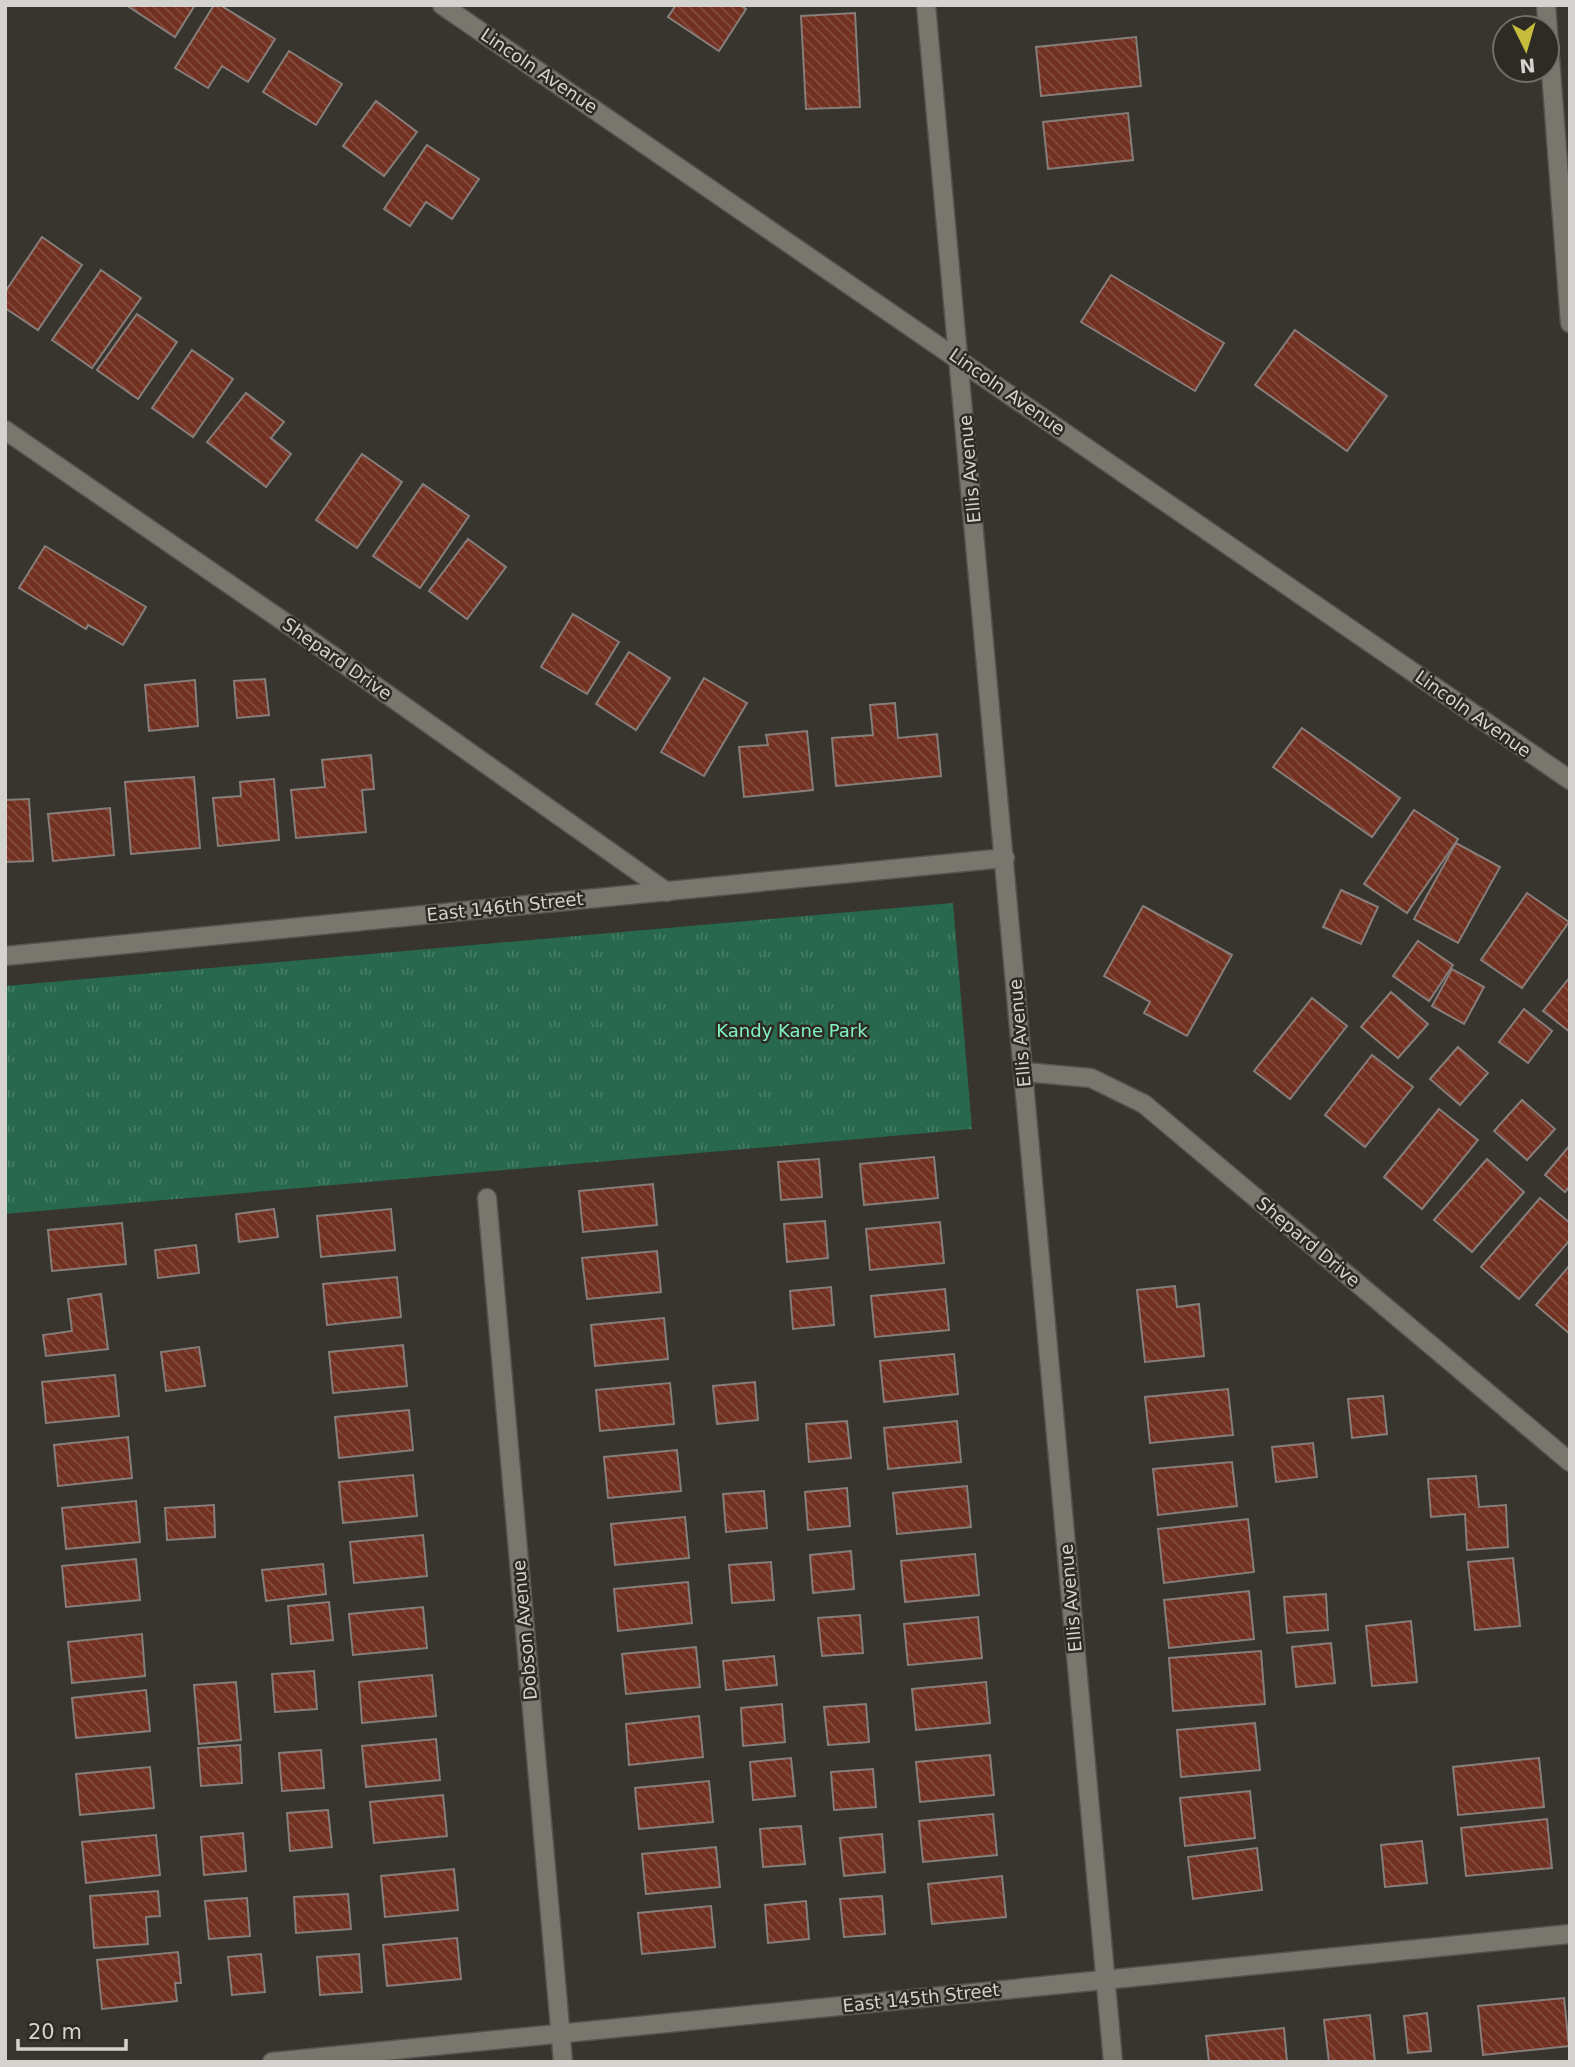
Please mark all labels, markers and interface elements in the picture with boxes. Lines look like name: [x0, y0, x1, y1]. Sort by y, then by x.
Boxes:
north arrow: [1491, 14, 1561, 84]
street label: Lincoln Avenue: [477, 24, 602, 117]
text: N: [1519, 54, 1536, 78]
street label: Lincoln Avenue: [945, 344, 1069, 439]
street label: Ellis Avenue: [954, 414, 985, 524]
street label: Shepard Drive: [279, 613, 396, 704]
street label: Lincoln Avenue: [1411, 666, 1535, 761]
street label: East 146th Street: [425, 888, 585, 925]
street label: Ellis Avenue: [1004, 978, 1035, 1088]
park label: Kandy Kane Park: [716, 1020, 868, 1041]
street label: Shepard Drive: [1252, 1192, 1364, 1291]
street label: Ellis Avenue: [1055, 1543, 1086, 1653]
street label: Dobson Avenue: [508, 1559, 541, 1701]
street label: East 145th Street: [841, 1979, 1001, 2016]
scale bar: [18, 2008, 126, 2052]
text: 20 m: [28, 2020, 82, 2044]

